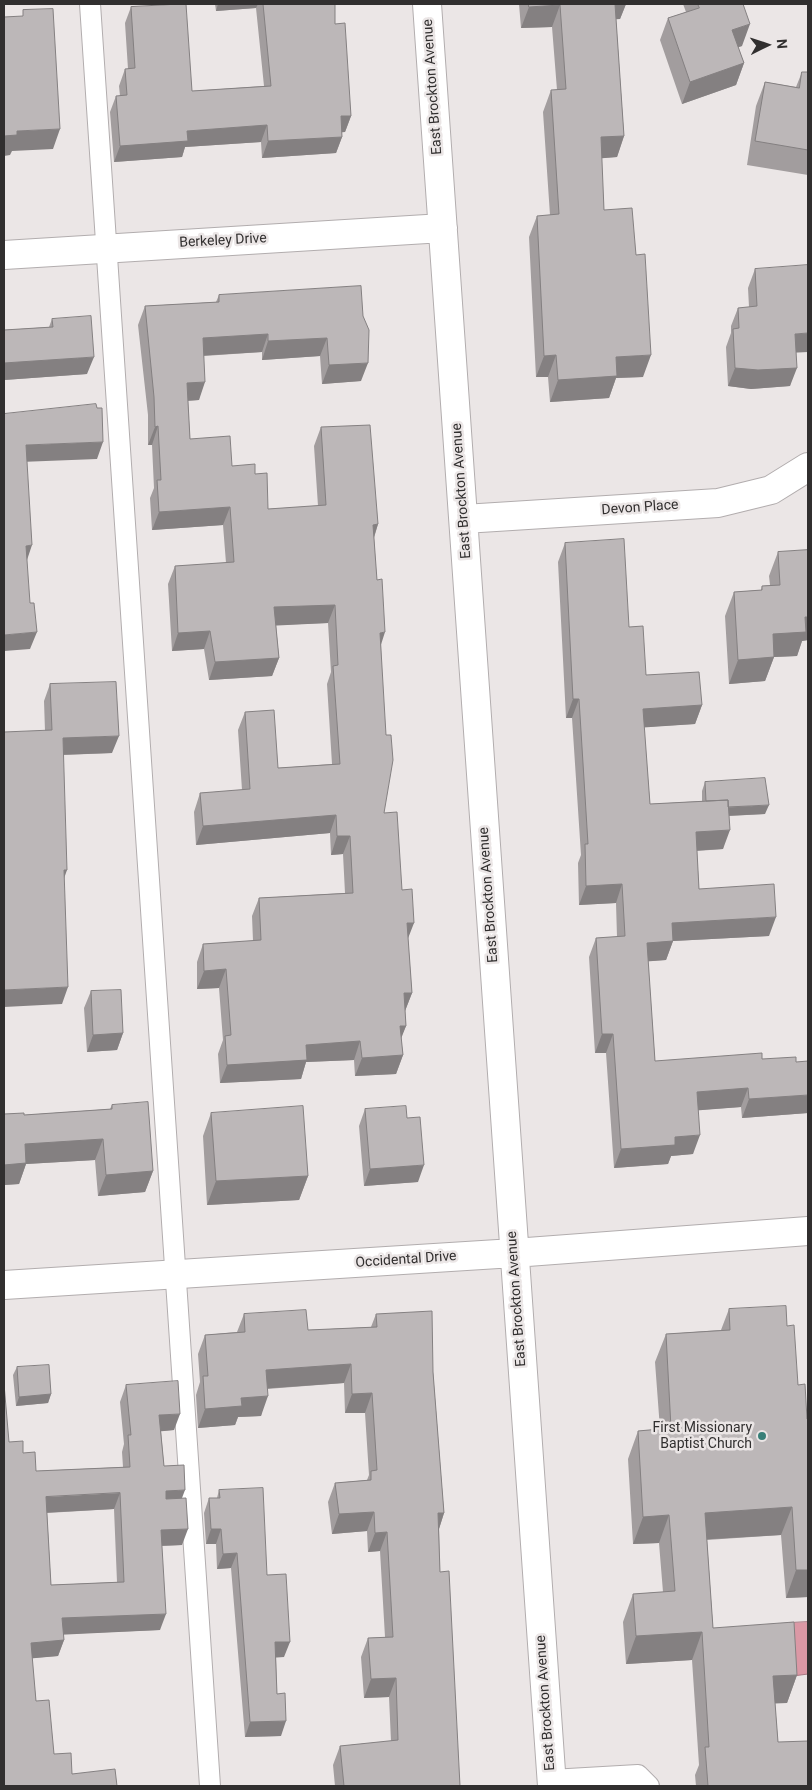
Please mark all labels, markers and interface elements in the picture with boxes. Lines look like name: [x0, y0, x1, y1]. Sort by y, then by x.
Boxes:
street label: East Brockton Avenue: [420, 19, 446, 155]
north arrow: [742, 20, 792, 70]
text: N: [774, 38, 790, 49]
street label: Berkeley Drive: [179, 230, 267, 252]
street label: East Brockton Avenue: [449, 423, 475, 559]
street label: Devon Place: [601, 497, 679, 519]
street label: East Brockton Avenue: [476, 827, 502, 963]
street label: East Brockton Avenue: [504, 1231, 530, 1367]
street label: Occidental Drive: [355, 1248, 457, 1272]
place label: First Missionary Baptist Church: [653, 1420, 752, 1452]
marker: First Missionary Baptist Church: [756, 1430, 768, 1442]
street label: East Brockton Avenue: [533, 1635, 559, 1771]

